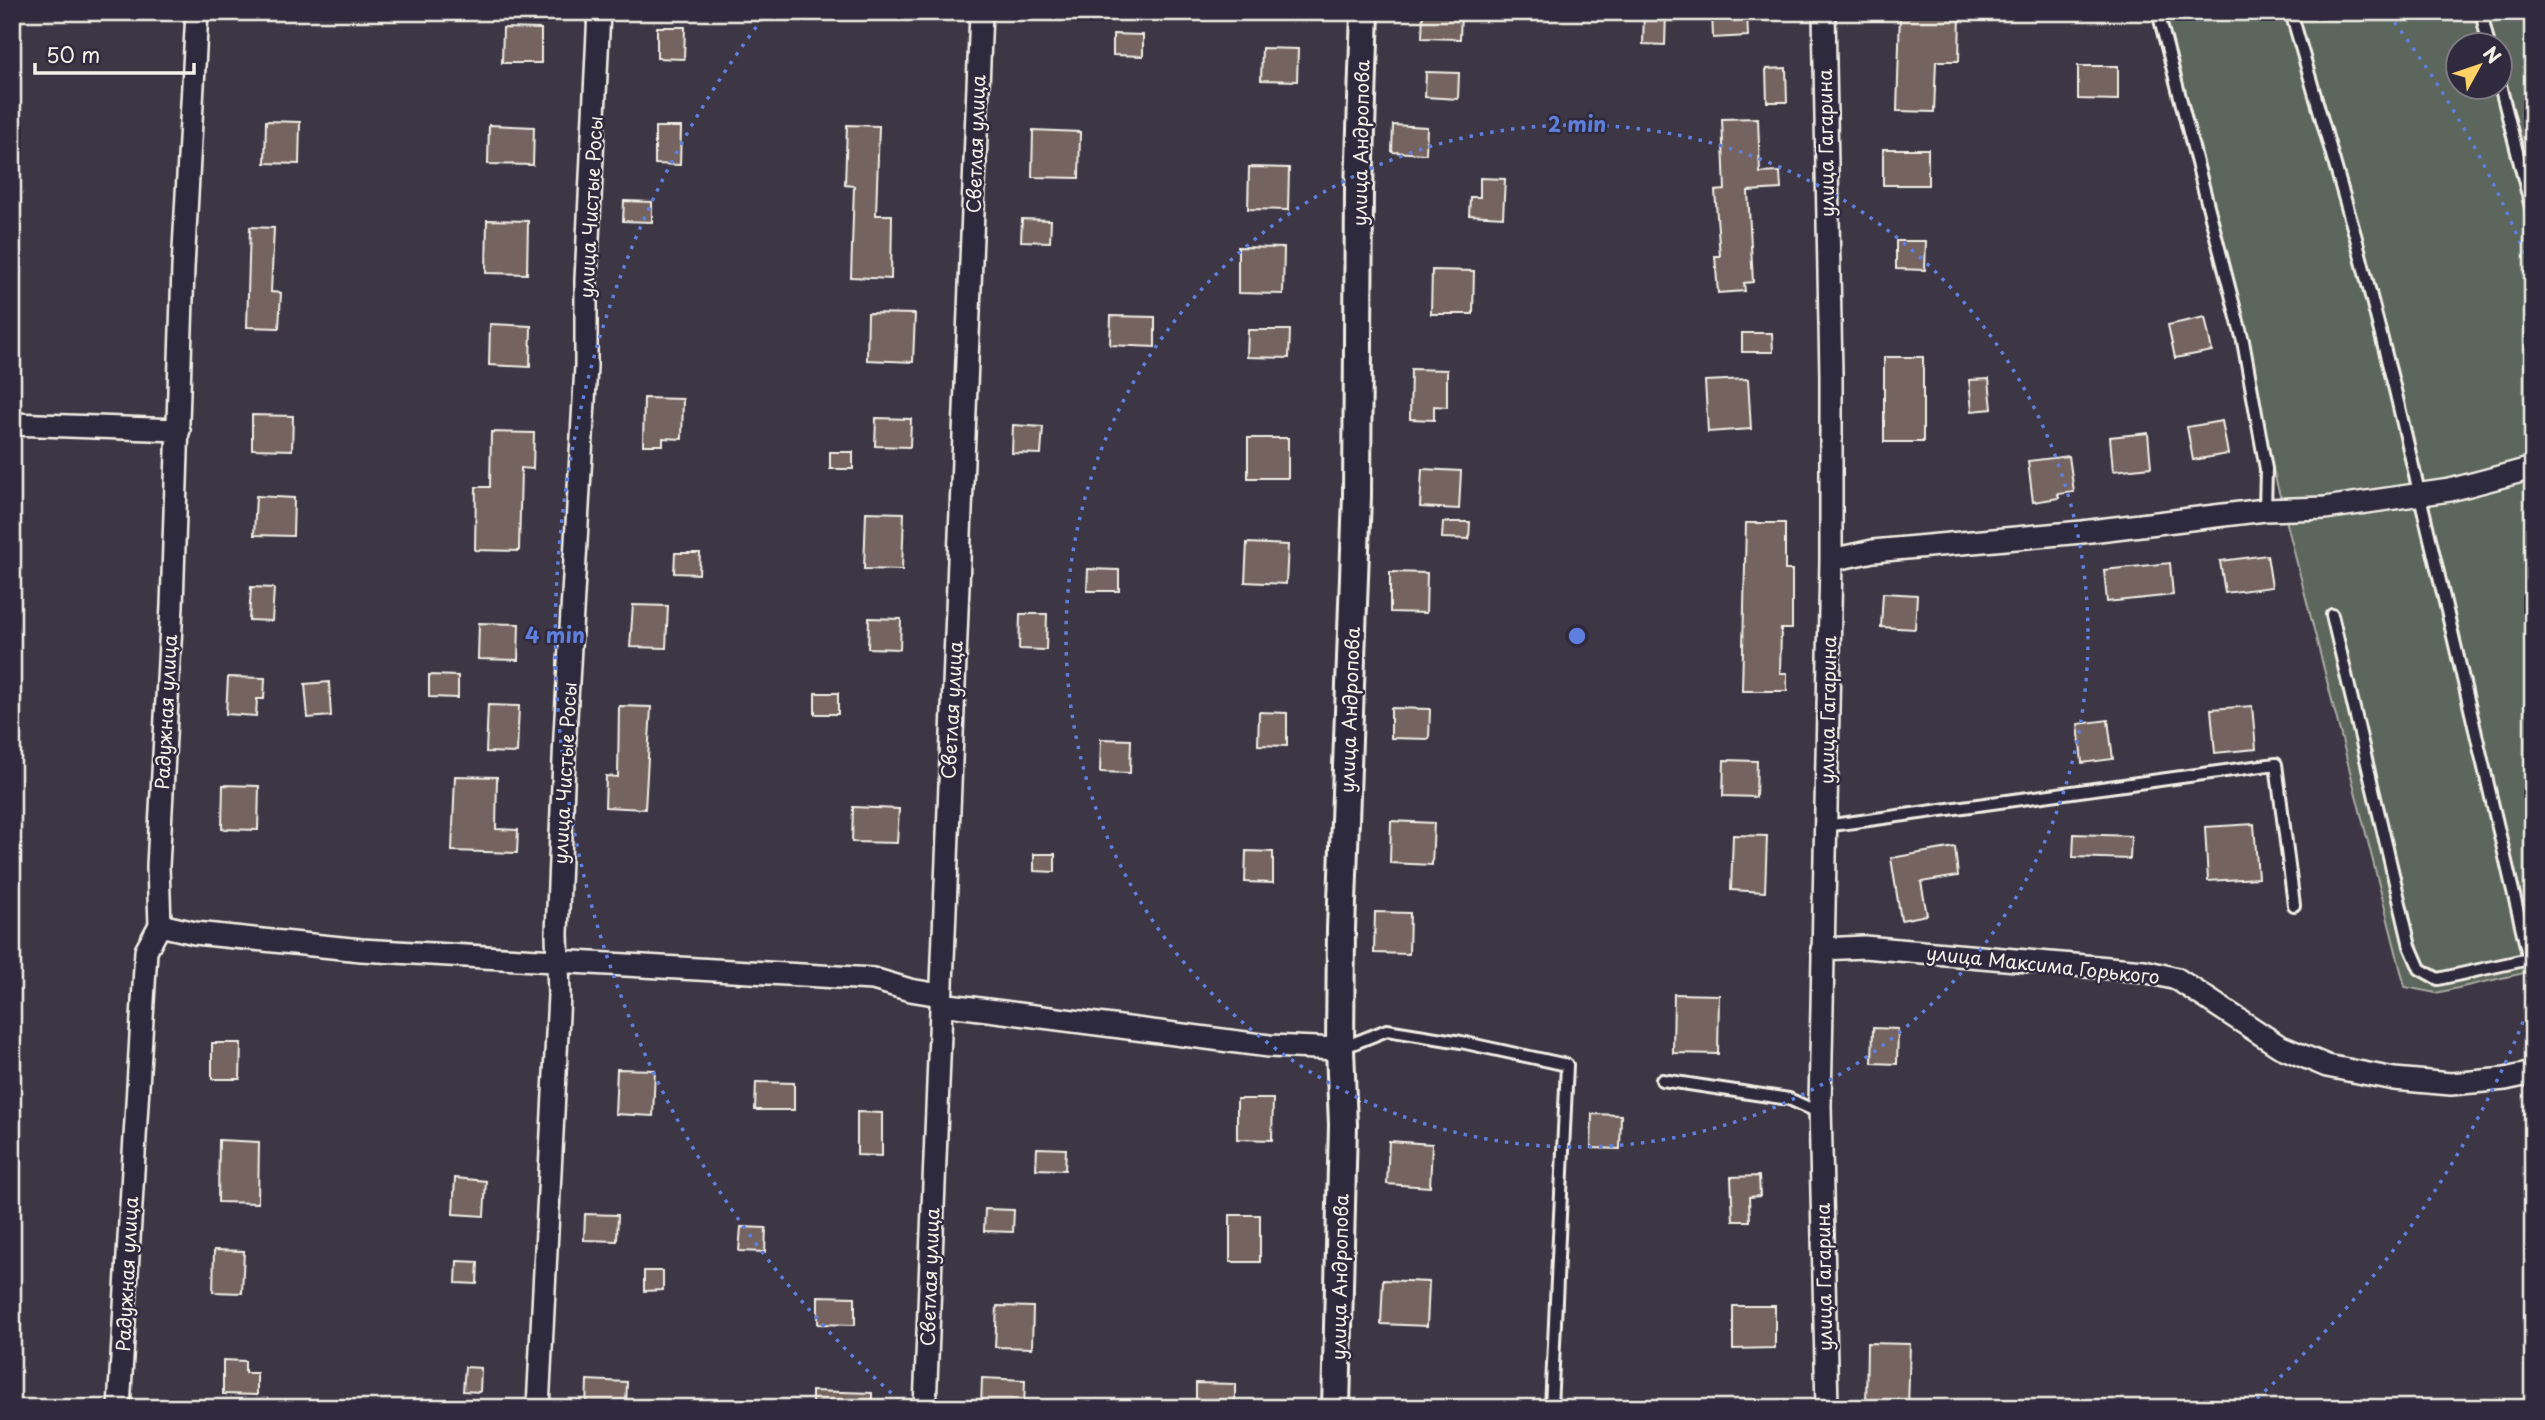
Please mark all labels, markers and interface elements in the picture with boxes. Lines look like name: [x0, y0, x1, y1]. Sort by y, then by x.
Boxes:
scale bar: [35, 32, 194, 76]
north arrow: [2444, 32, 2514, 102]
text: 50 m: [46, 38, 100, 70]
text: N: [2477, 40, 2508, 69]
street label: улица Андропова: [1345, 60, 1375, 226]
street label: улица Гагарина: [1810, 69, 1840, 217]
street label: Светлая улица: [959, 74, 991, 214]
text: 2 min: [1548, 107, 1606, 139]
street label: улица Чистые Росы: [571, 115, 609, 299]
text: 4 min: [525, 618, 585, 650]
centre of rings: [1565, 624, 1589, 648]
street label: улица Андропова: [1332, 626, 1366, 793]
street label: Радужная улица: [147, 634, 183, 790]
street label: улица Гагарина: [1812, 636, 1842, 784]
street label: Светлая улица: [933, 640, 969, 780]
street label: улица Чистые Росы: [545, 681, 583, 865]
street label: улица Максима Горького: [1925, 938, 2161, 990]
street label: улица Андропова: [1324, 1194, 1354, 1360]
street label: Радужная улица: [108, 1196, 144, 1352]
street label: улица Гагарина: [1808, 1203, 1838, 1351]
street label: Светлая улица: [913, 1207, 945, 1347]

